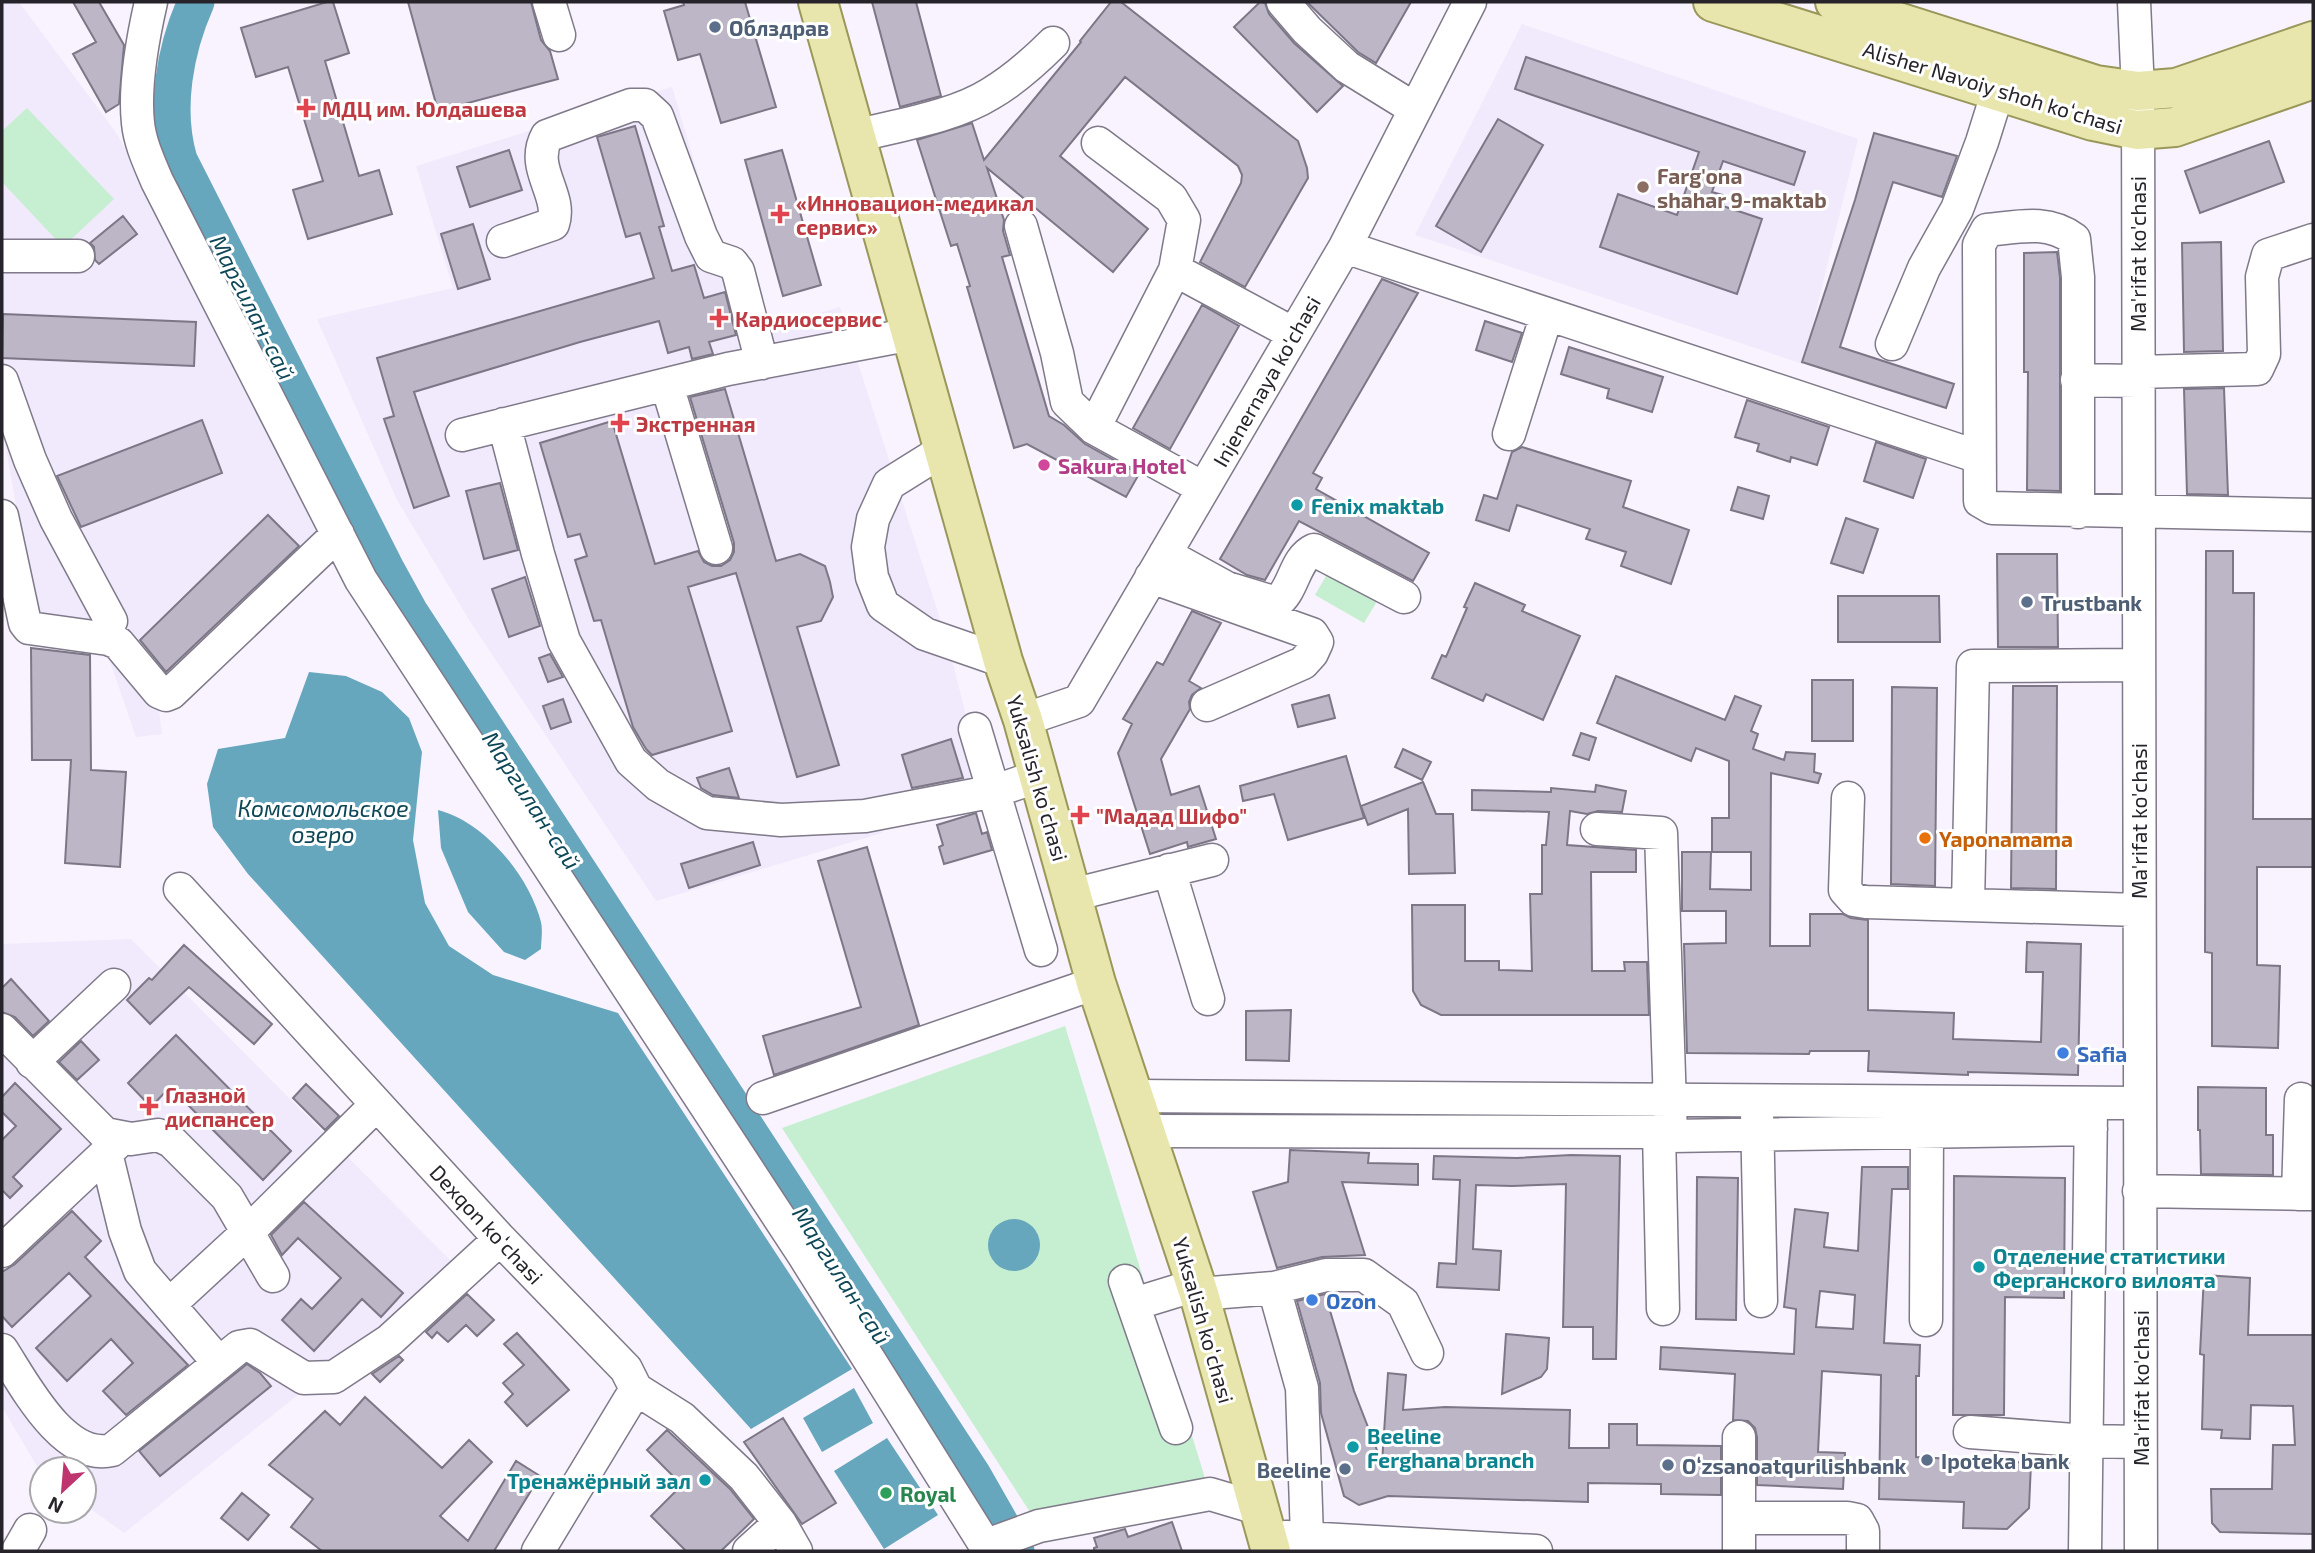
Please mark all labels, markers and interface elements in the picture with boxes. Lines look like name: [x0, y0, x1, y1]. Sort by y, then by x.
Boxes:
place label: Облздрав: [729, 15, 829, 40]
marker: Облздрав: [707, 19, 723, 35]
street label: Alisher Navoiy shoh koʻchasi: [1860, 36, 2126, 138]
place label: МДЦ им. Юлдашева: [322, 96, 527, 121]
marker: МДЦ им. Юлдашева: [296, 98, 316, 118]
place label: Farg'ona shahar 9-maktab: [1657, 163, 1827, 212]
street label: Ma'rifat ko'chasi: [2125, 176, 2150, 332]
marker: Farg'ona shahar 9-maktab: [1635, 179, 1651, 195]
place label: «Инновацион-медикал сервис»: [796, 190, 1034, 239]
marker: «Инновацион-медикал сервис»: [770, 204, 790, 224]
water label: Маргилан-сай: [204, 230, 302, 384]
street label: Injenernaya ko'chasi: [1207, 291, 1326, 471]
place label: Кардиосервис: [735, 306, 883, 331]
marker: Кардиосервис: [709, 308, 729, 328]
place label: Экстренная: [636, 411, 756, 436]
marker: Экстренная: [610, 413, 630, 433]
place label: Sakura Hotel: [1058, 453, 1186, 478]
marker: Sakura Hotel: [1036, 457, 1052, 473]
place label: Fenix maktab: [1311, 493, 1444, 518]
marker: Fenix maktab: [1289, 497, 1305, 513]
place label: Trustbank: [2041, 590, 2142, 615]
marker: Trustbank: [2019, 594, 2035, 610]
street label: Yuksalish koʻchasi: [1002, 692, 1074, 864]
water label: Маргилан-сай: [477, 726, 587, 874]
street label: Ma'rifat ko'chasi: [2126, 743, 2151, 899]
water label: Комсомольское озеро: [237, 794, 409, 848]
place label: "Мадад Шифо": [1096, 803, 1247, 828]
marker: "Мадад Шифо": [1070, 805, 1090, 825]
place label: Yaponamama: [1939, 826, 2073, 851]
marker: Yaponamama: [1917, 830, 1933, 846]
place label: Safia: [2077, 1041, 2127, 1066]
marker: Safia: [2055, 1045, 2071, 1061]
place label: Глазной диспансер: [165, 1082, 274, 1131]
marker: Глазной диспансер: [139, 1096, 159, 1116]
street label: Dexqon koʻchasi: [425, 1159, 549, 1289]
water label: Маргилан-сай: [787, 1201, 897, 1349]
street label: Yuksalish koʻchasi: [1168, 1234, 1240, 1406]
place label: Отделение статистики Ферганского вилоята: [1993, 1243, 2226, 1292]
marker: Отделение статистики Ферганского вилоята: [1971, 1259, 1987, 1275]
place label: Ozon: [1326, 1288, 1376, 1313]
marker: Ozon: [1304, 1292, 1320, 1308]
street label: Ma'rifat ko'chasi: [2128, 1310, 2153, 1466]
place label: Beeline Ferghana branch: [1367, 1423, 1534, 1472]
marker: Beeline Ferghana branch: [1345, 1439, 1361, 1455]
place label: Ipoteka bank: [1941, 1448, 2070, 1473]
marker: Ipoteka bank: [1919, 1452, 1935, 1468]
place label: Oʻzsanoatqurilishbank: [1682, 1453, 1906, 1478]
north arrow: [28, 1455, 98, 1525]
place label: Beeline: [1257, 1457, 1331, 1482]
marker: Oʻzsanoatqurilishbank: [1660, 1457, 1676, 1473]
marker: Beeline: [1337, 1461, 1353, 1477]
place label: Тренажёрный зал: [507, 1468, 691, 1493]
marker: Тренажёрный зал: [697, 1472, 713, 1488]
place label: Royal: [900, 1481, 956, 1507]
marker: Royal: [878, 1485, 894, 1501]
text: N: [44, 1492, 67, 1519]

